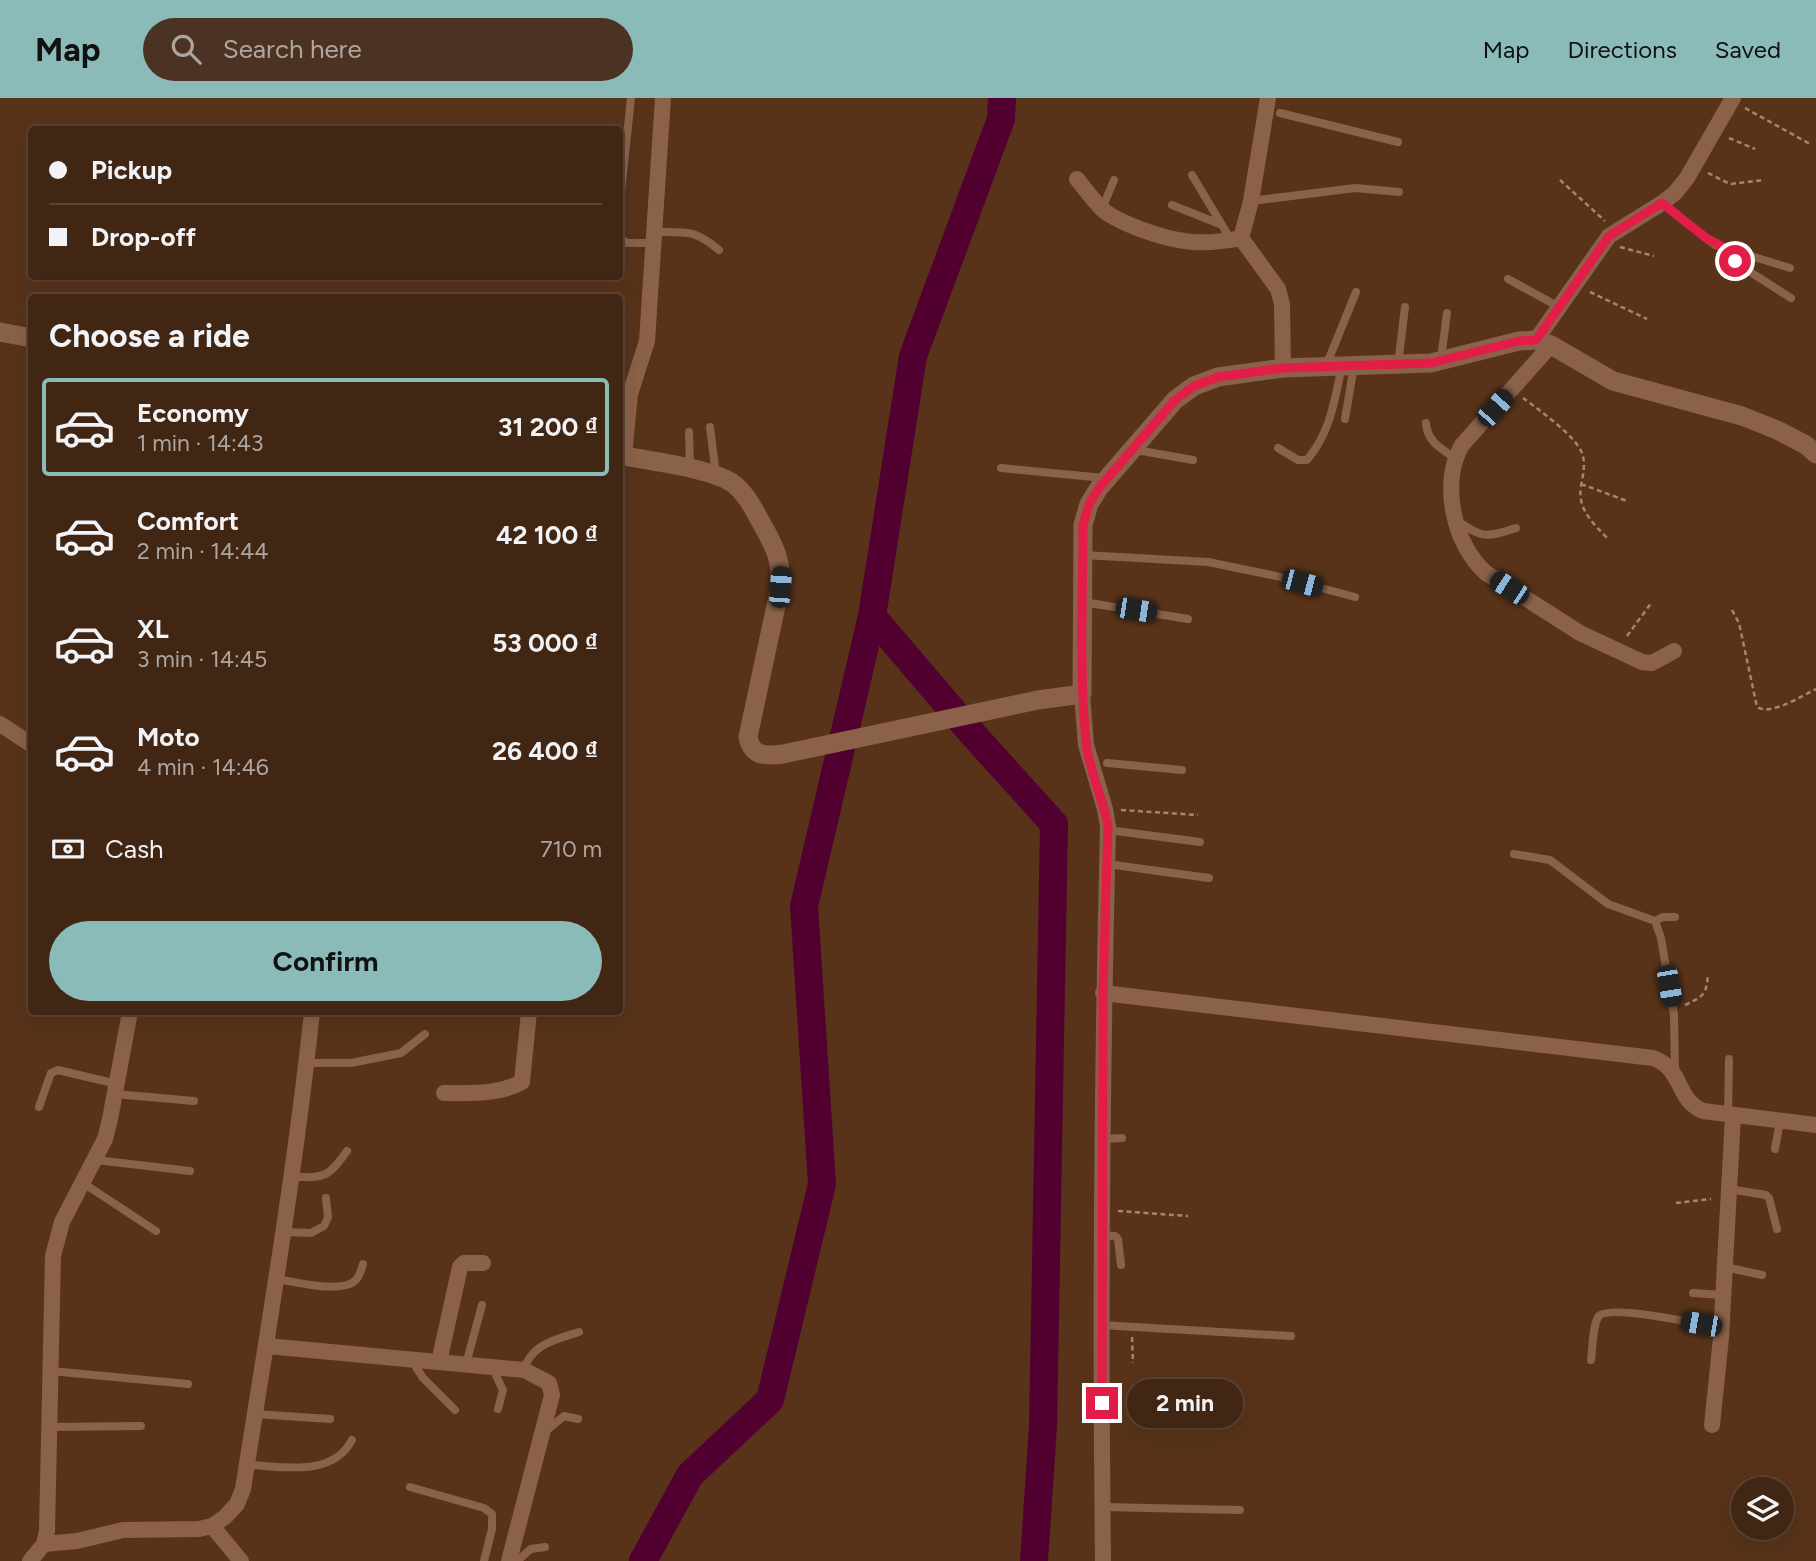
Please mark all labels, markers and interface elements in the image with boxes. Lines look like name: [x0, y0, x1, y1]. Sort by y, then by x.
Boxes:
search box: [143, 18, 633, 81]
text: Map: [35, 30, 101, 69]
icon: search: [167, 30, 205, 68]
text: Search here: [223, 33, 362, 65]
text: Map: [1483, 35, 1529, 64]
text: Directions: [1567, 35, 1677, 64]
text: Saved: [1715, 35, 1781, 64]
text: Pickup: [91, 154, 172, 186]
text: Drop-off: [91, 221, 196, 253]
route start: [1719, 245, 1751, 277]
text: Choose a ride: [49, 317, 250, 355]
car: [1474, 385, 1517, 431]
icon: car: [53, 396, 116, 459]
text: Economy: [137, 397, 249, 429]
text: 31 200 ₫: [498, 411, 598, 443]
text: 1 min · 14:43: [137, 429, 264, 457]
icon: car: [53, 504, 116, 567]
text: Comfort: [137, 505, 239, 537]
text: 42 100 ₫: [496, 519, 598, 551]
text: 2 min · 14:44: [137, 537, 269, 565]
car: [769, 565, 792, 609]
car: [1279, 567, 1326, 599]
car: [1486, 568, 1533, 608]
car: [1114, 596, 1159, 624]
icon: car: [53, 612, 116, 675]
text: XL: [137, 613, 169, 645]
text: 53 000 ₫: [492, 627, 598, 659]
text: 3 min · 14:45: [137, 645, 267, 673]
icon: car: [53, 720, 116, 783]
text: Moto: [137, 721, 200, 753]
text: 26 400 ₫: [492, 735, 598, 767]
text: 4 min · 14:46: [137, 753, 269, 781]
icon: cash: [49, 830, 87, 868]
text: Cash: [105, 833, 164, 865]
text: 710 m: [540, 835, 602, 863]
button: Confirm: [49, 921, 602, 1001]
car: [1656, 963, 1683, 1009]
car: [1679, 1310, 1724, 1338]
callout: 2 min: [1126, 1378, 1242, 1428]
route end: [1086, 1387, 1118, 1419]
text: 2 min: [1156, 1389, 1214, 1417]
map controls: [1731, 1477, 1794, 1540]
button: layers: [1731, 1477, 1794, 1540]

